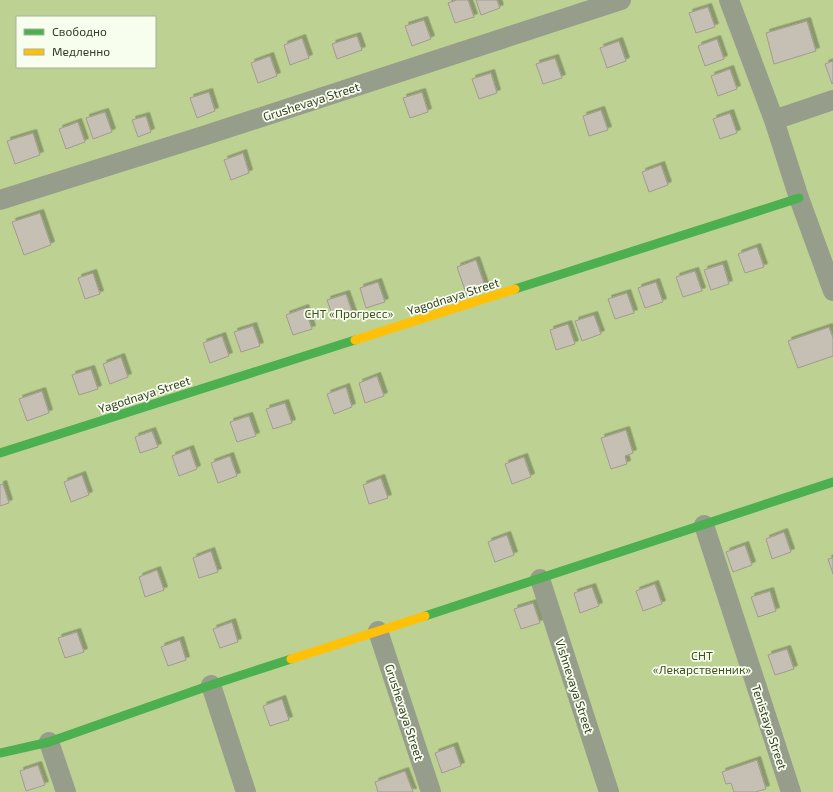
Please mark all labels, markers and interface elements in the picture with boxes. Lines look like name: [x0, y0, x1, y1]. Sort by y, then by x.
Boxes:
legend: [16, 16, 156, 68]
text: Свободно: [52, 24, 107, 38]
text: Медленно: [52, 44, 110, 58]
street label: Grushevaya Street: [261, 79, 361, 123]
street label: Yagodnaya Street: [405, 274, 501, 317]
park label: СНТ «Прогресс»: [305, 306, 394, 320]
street label: Yagodnaya Street: [96, 372, 192, 415]
street label: Vishnevaya Street: [553, 637, 597, 735]
park label: СНТ «Лекарственник»: [653, 648, 751, 676]
street label: Grushevaya Street: [383, 662, 427, 762]
street label: Tenistaya Street: [750, 683, 790, 771]

